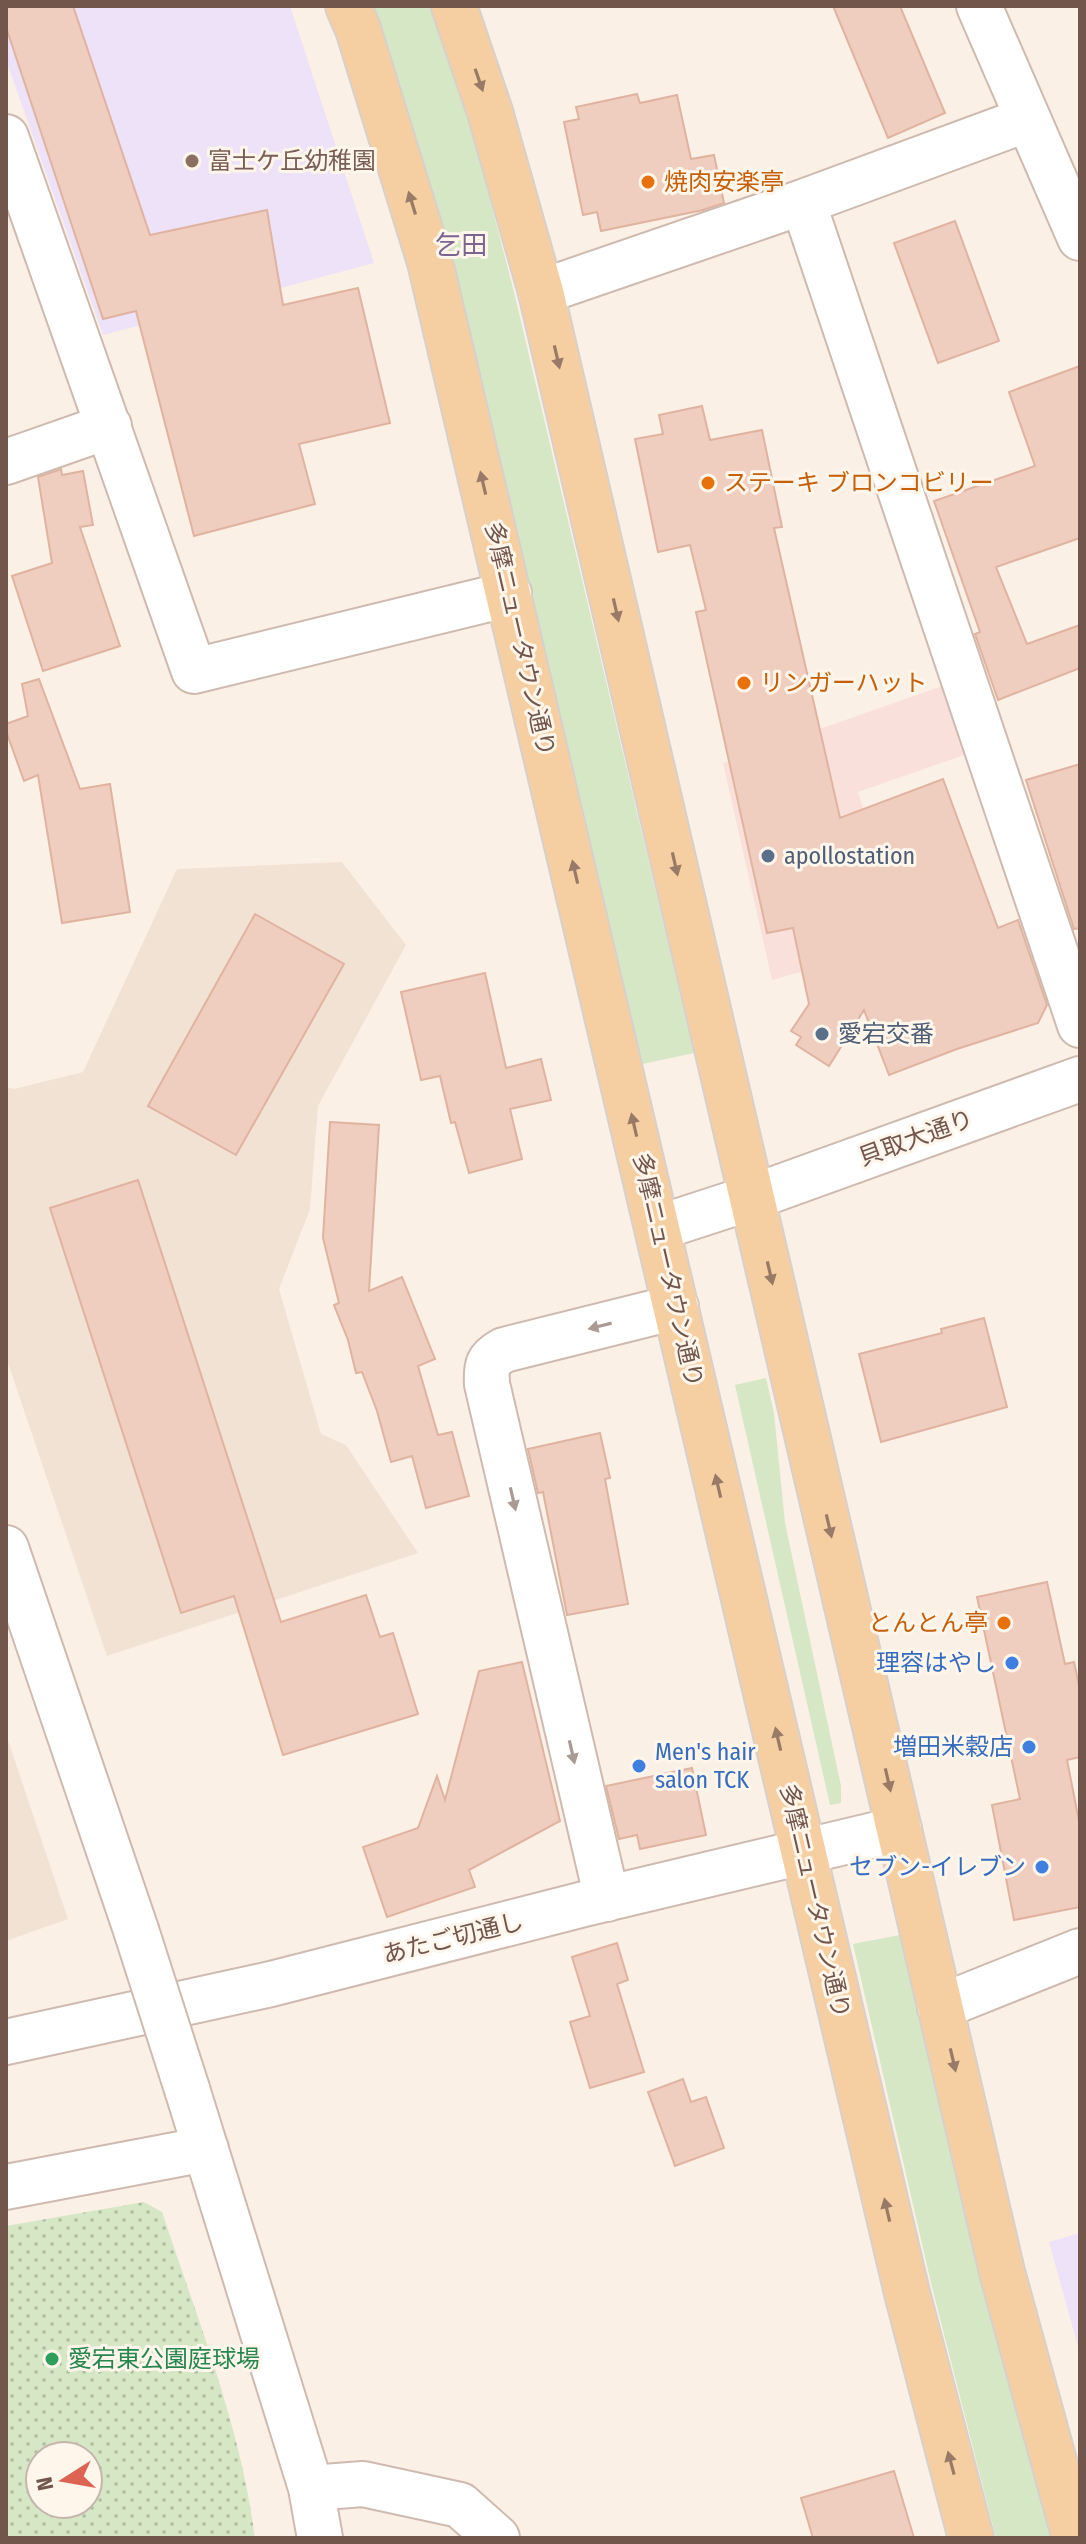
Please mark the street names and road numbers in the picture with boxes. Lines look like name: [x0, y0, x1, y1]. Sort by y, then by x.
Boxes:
street label: 多摩ニュータウン通り: [479, 519, 561, 759]
street label: 貝取大通り: [855, 1104, 977, 1172]
street label: 多摩ニュータウン通り: [627, 1150, 709, 1390]
street label: 多摩ニュータウン通り: [774, 1781, 856, 2021]
street label: あたご切通し: [380, 1907, 526, 1969]

